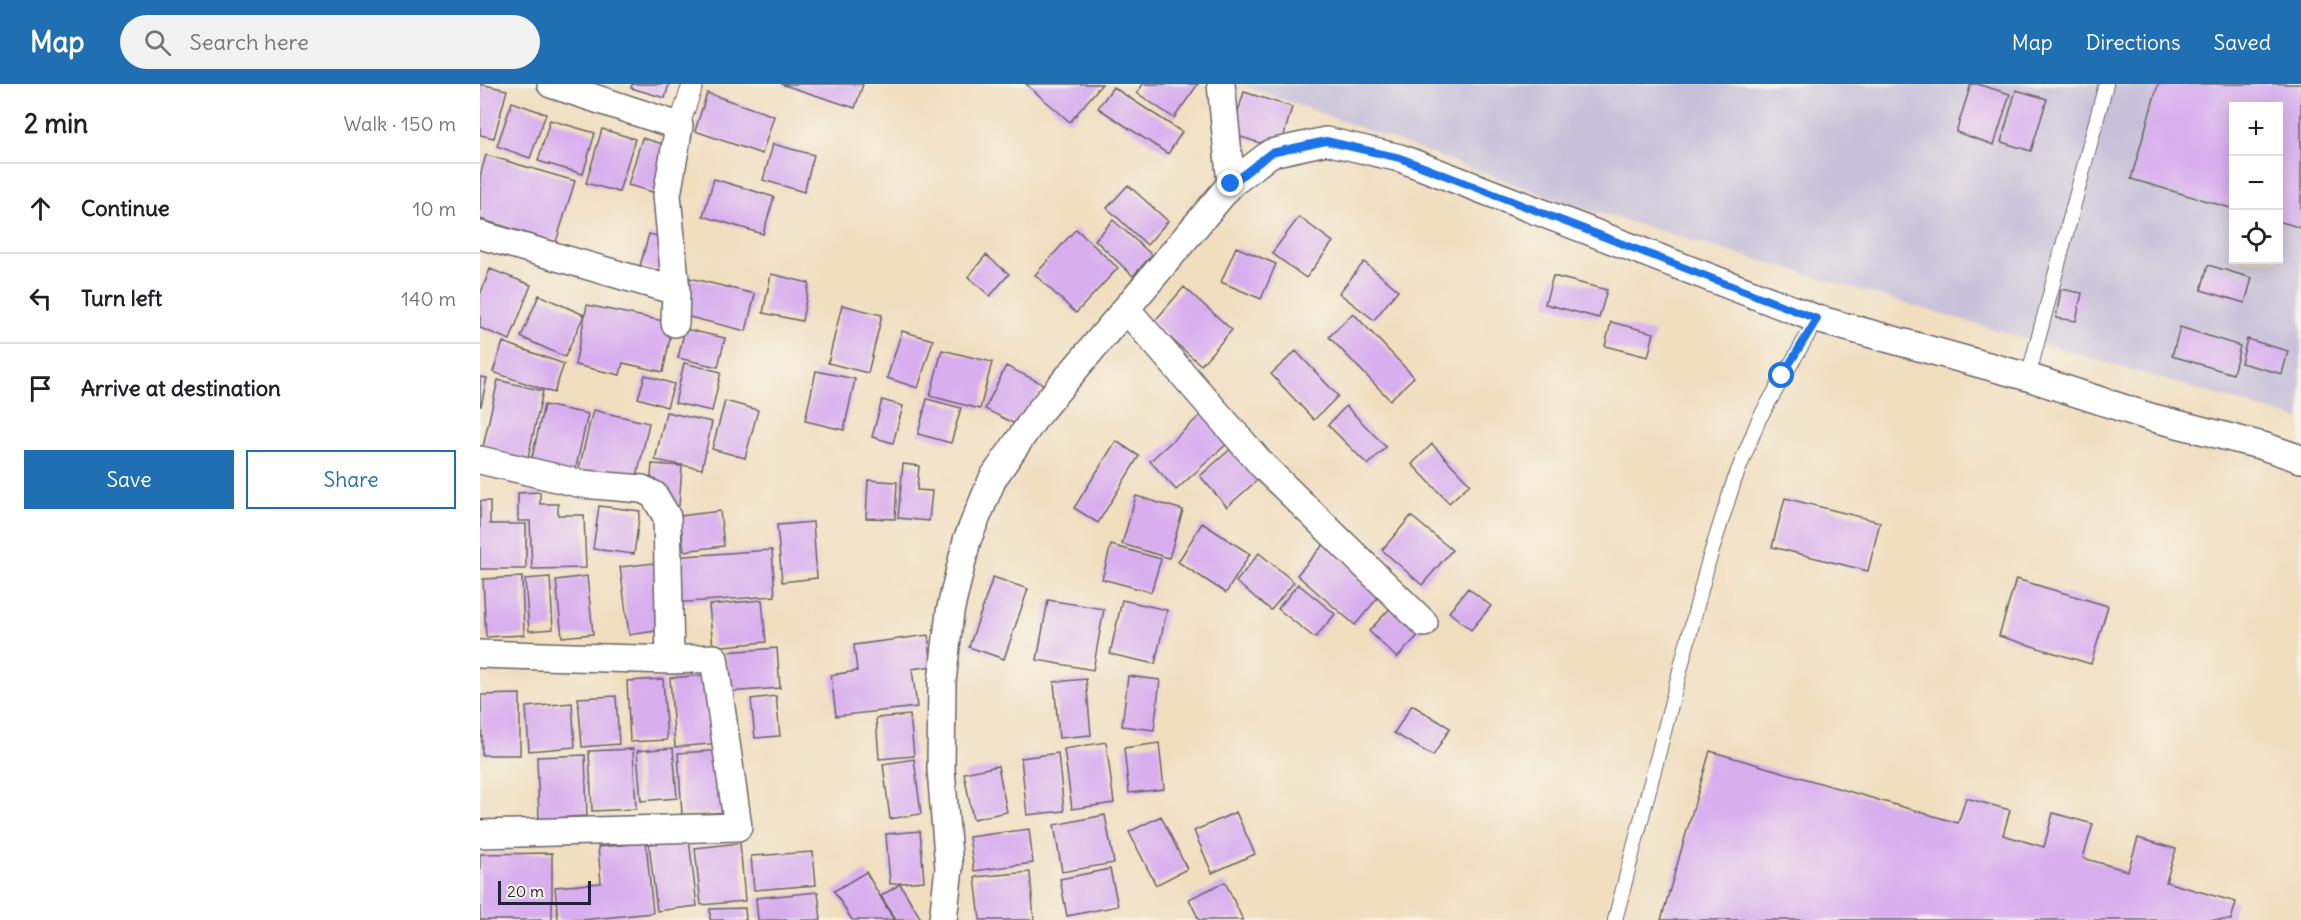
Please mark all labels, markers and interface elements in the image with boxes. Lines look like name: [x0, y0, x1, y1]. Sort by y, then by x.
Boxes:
search box: [120, 15, 540, 69]
text: Map: [30, 24, 84, 60]
icon: search: [141, 26, 174, 59]
text: Search here: [189, 28, 309, 56]
text: Map: [2012, 29, 2053, 56]
text: Directions: [2086, 29, 2180, 56]
text: Saved: [2213, 29, 2271, 56]
map controls: [2229, 102, 2283, 264]
button: +: [2229, 102, 2283, 156]
text: 2 min: [24, 107, 88, 140]
text: Walk · 150 m: [344, 111, 456, 136]
button: −: [2229, 156, 2283, 210]
route end: [1217, 170, 1243, 196]
icon: ahead: [24, 192, 57, 225]
text: Continue: [81, 194, 170, 222]
text: 10 m: [413, 196, 456, 221]
button: locate: [2229, 210, 2283, 264]
icon: left: [24, 282, 57, 315]
text: Turn left: [81, 284, 162, 312]
text: 140 m: [401, 286, 456, 311]
route start: [1768, 362, 1794, 388]
icon: arrive: [24, 372, 57, 405]
text: Arrive at destination: [81, 374, 281, 402]
button: Save: [24, 450, 234, 509]
button: Share: [246, 450, 456, 509]
scale bar: [498, 878, 591, 906]
text: 20 m: [507, 881, 544, 901]

